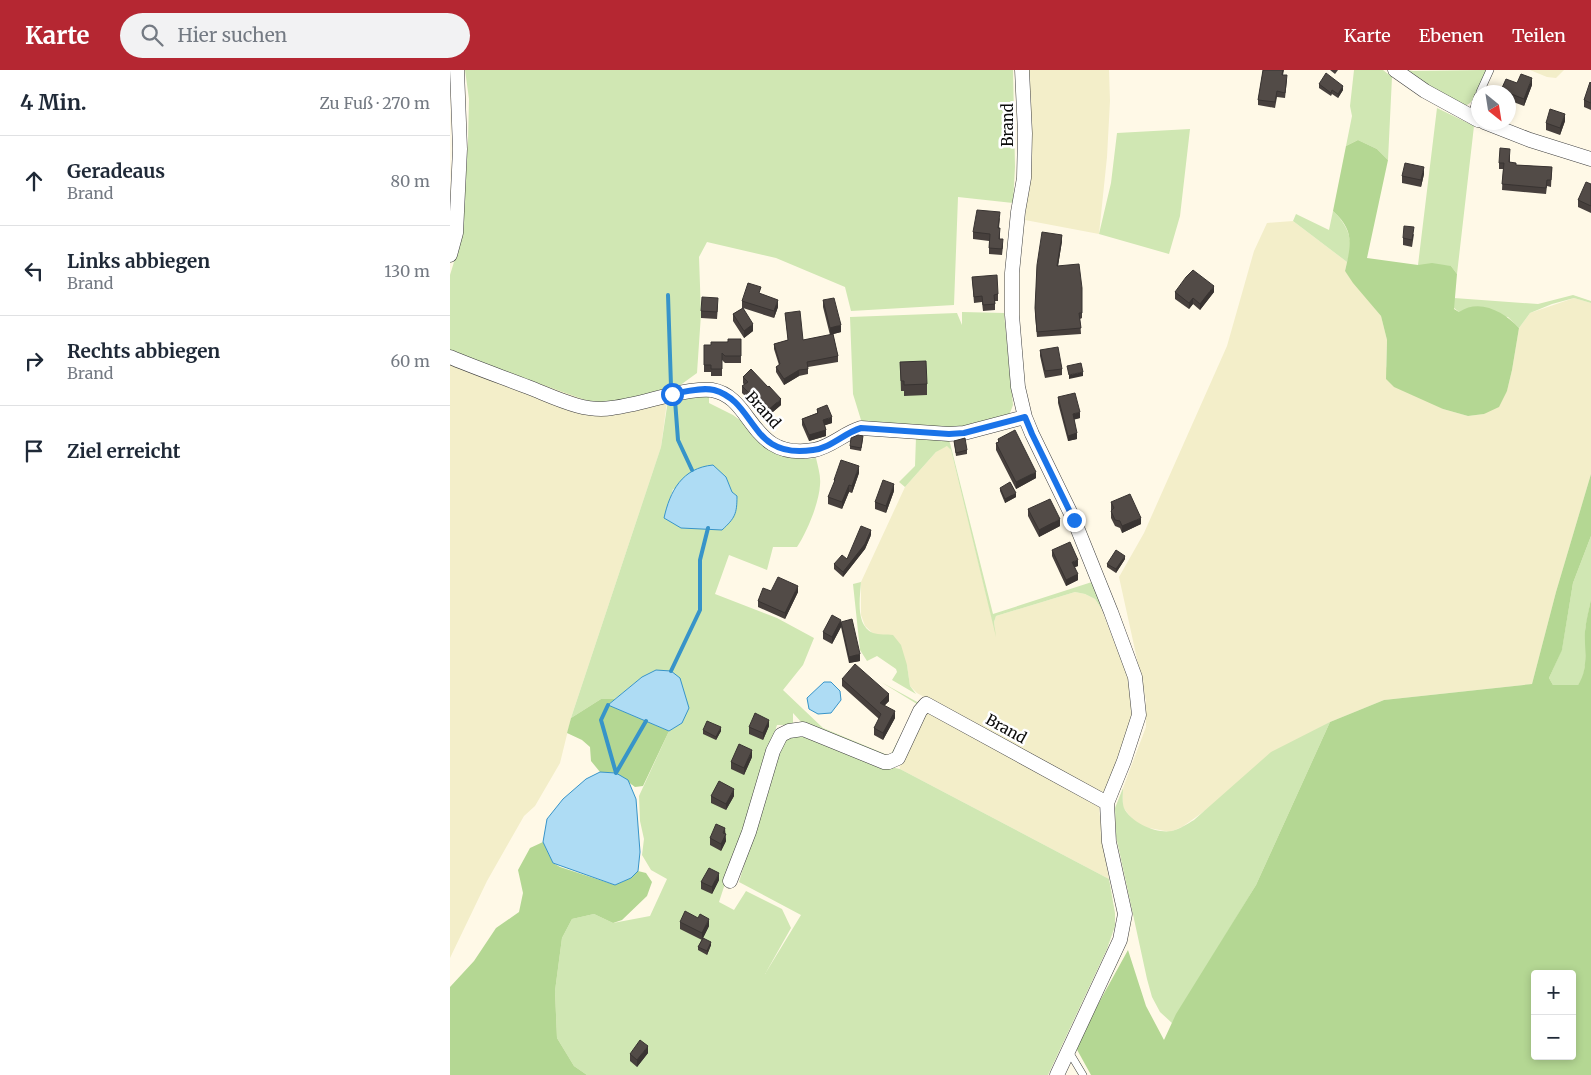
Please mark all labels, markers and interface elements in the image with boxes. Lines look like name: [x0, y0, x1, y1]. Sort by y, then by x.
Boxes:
search box: [120, 13, 470, 58]
text: Karte: [25, 20, 90, 51]
icon: search: [138, 21, 166, 49]
text: Hier suchen: [178, 23, 287, 47]
text: Karte: [1344, 24, 1391, 47]
text: Ebenen: [1419, 24, 1484, 47]
text: Teilen: [1512, 24, 1566, 47]
north arrow: [1471, 85, 1516, 130]
text: 4 Min.: [20, 89, 87, 116]
text: Zu Fuß · 270 m: [320, 93, 430, 113]
street label: Brand: [998, 103, 1017, 147]
text: Geradeaus: [67, 159, 165, 183]
icon: ahead: [20, 167, 48, 195]
text: 80 m: [391, 171, 430, 191]
text: Brand: [67, 183, 114, 203]
text: Links abbiegen: [67, 249, 210, 273]
icon: left: [20, 257, 48, 285]
text: 130 m: [384, 261, 430, 281]
text: Brand: [67, 273, 114, 293]
text: Rechts abbiegen: [67, 339, 220, 363]
icon: right: [20, 347, 48, 375]
text: 60 m: [390, 351, 430, 371]
text: Brand: [67, 363, 114, 383]
route start: [661, 383, 684, 406]
street label: Brand: [742, 387, 785, 432]
icon: arrive: [20, 437, 48, 465]
text: Ziel erreicht: [67, 439, 180, 463]
route end: [1063, 509, 1086, 532]
street label: Brand: [983, 710, 1030, 747]
map controls: [1531, 970, 1576, 1060]
button: +: [1531, 970, 1576, 1015]
button: −: [1531, 1015, 1576, 1060]

